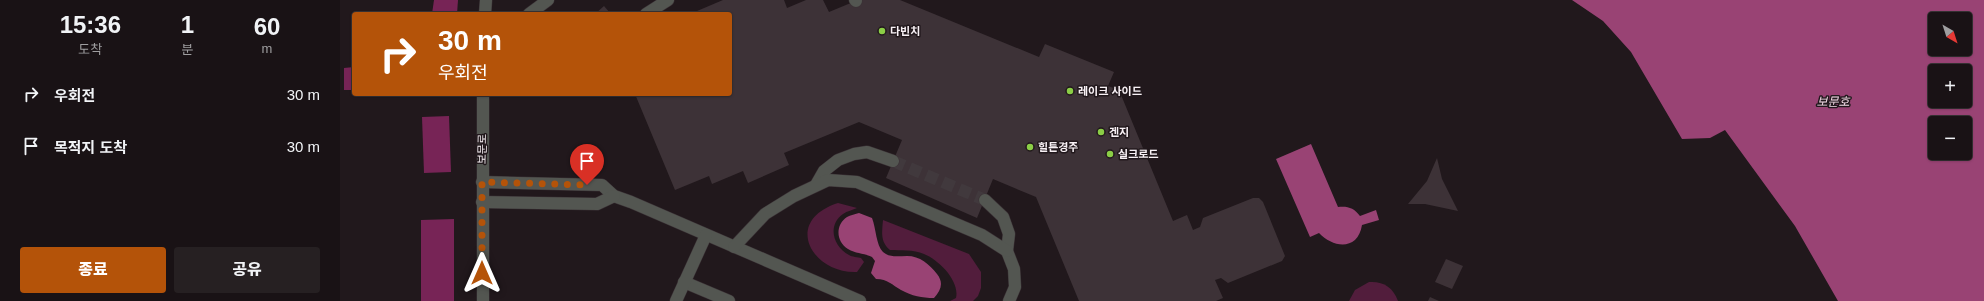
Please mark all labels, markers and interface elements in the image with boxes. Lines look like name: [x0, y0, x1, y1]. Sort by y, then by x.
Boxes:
text: 15:36: [60, 11, 121, 38]
text: 1: [181, 11, 194, 38]
north arrow: [1928, 12, 1972, 56]
map controls: [1928, 12, 1972, 160]
text: 60: [254, 13, 280, 40]
text: 30 m: [438, 25, 502, 56]
place label: 다빈치: [890, 25, 920, 37]
marker: 다빈치: [877, 26, 887, 36]
icon: right: [372, 28, 424, 80]
text: m: [262, 41, 272, 56]
text: 도착: [78, 42, 102, 57]
text: 분: [181, 42, 193, 57]
text: 우회전: [438, 63, 488, 83]
button: +: [1928, 64, 1972, 108]
icon: right: [20, 83, 42, 105]
place label: 레이크 사이드: [1078, 85, 1142, 97]
text: 30 m: [287, 86, 320, 103]
marker: 레이크 사이드: [1065, 86, 1075, 96]
text: 우회전: [54, 87, 95, 104]
water label: 보문호: [1816, 95, 1851, 109]
button: −: [1928, 116, 1972, 160]
place label: 겐지: [1109, 126, 1129, 138]
marker: 겐지: [1096, 127, 1106, 137]
street label: 보문로: [476, 134, 488, 164]
icon: arrive: [20, 135, 42, 157]
text: 30 m: [287, 138, 320, 155]
text: 목적지 도착: [54, 139, 127, 156]
place label: 힐튼경주: [1038, 141, 1078, 153]
marker: 힐튼경주: [1025, 142, 1035, 152]
pin: [570, 144, 604, 185]
place label: 실크로드: [1118, 148, 1158, 160]
marker: 실크로드: [1105, 149, 1115, 159]
icon: arrive: [576, 150, 598, 172]
button: 종료: [20, 247, 166, 293]
button: 공유: [174, 247, 320, 293]
position arrow: [461, 252, 503, 294]

